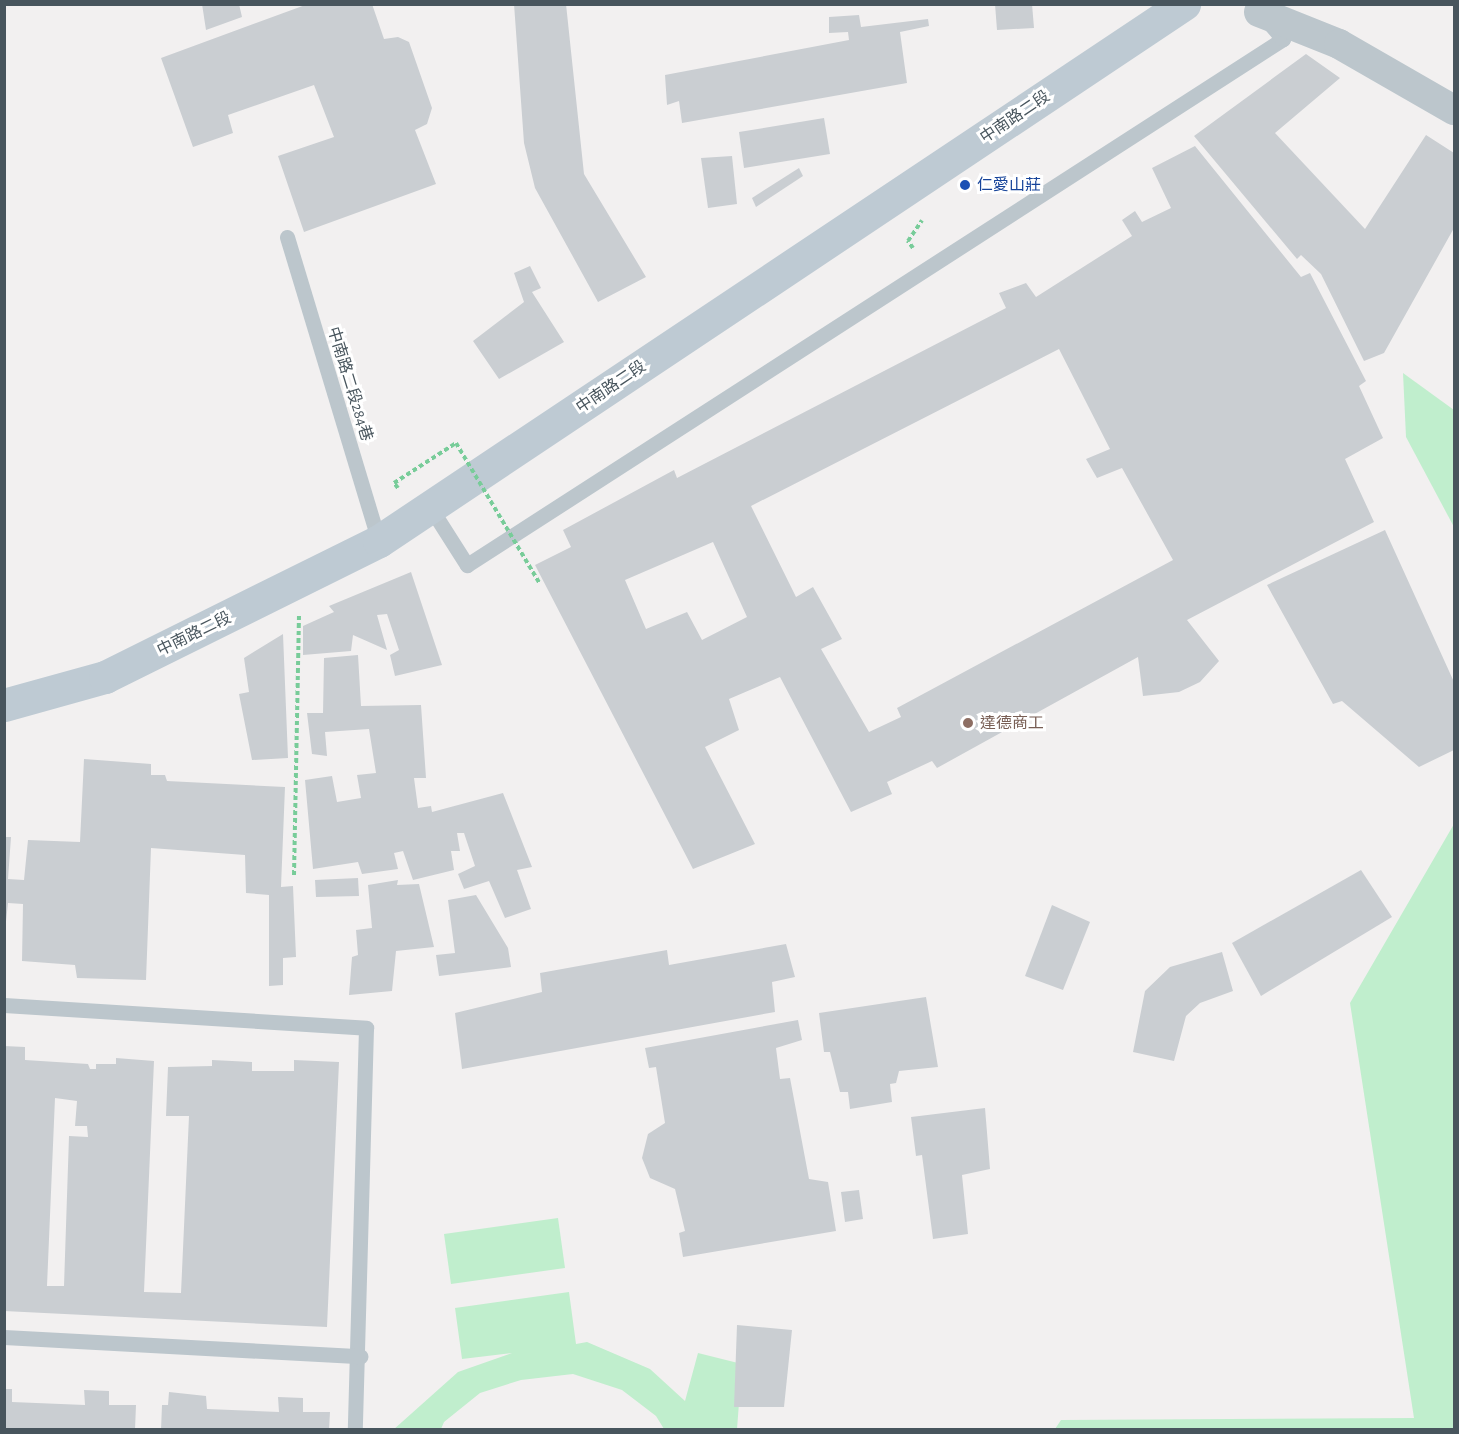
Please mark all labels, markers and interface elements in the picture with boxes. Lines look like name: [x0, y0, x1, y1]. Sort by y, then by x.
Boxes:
street label: 中南路二段: [976, 87, 1054, 147]
place label: 仁愛山莊: [977, 175, 1041, 195]
marker: 仁愛山莊: [958, 178, 972, 192]
street label: 中南路二段284巷: [323, 325, 377, 443]
street label: 中南路二段: [572, 357, 650, 417]
street label: 中南路二段: [154, 608, 234, 660]
place label: 達德商工: [980, 713, 1044, 733]
marker: 達德商工: [961, 716, 975, 730]

